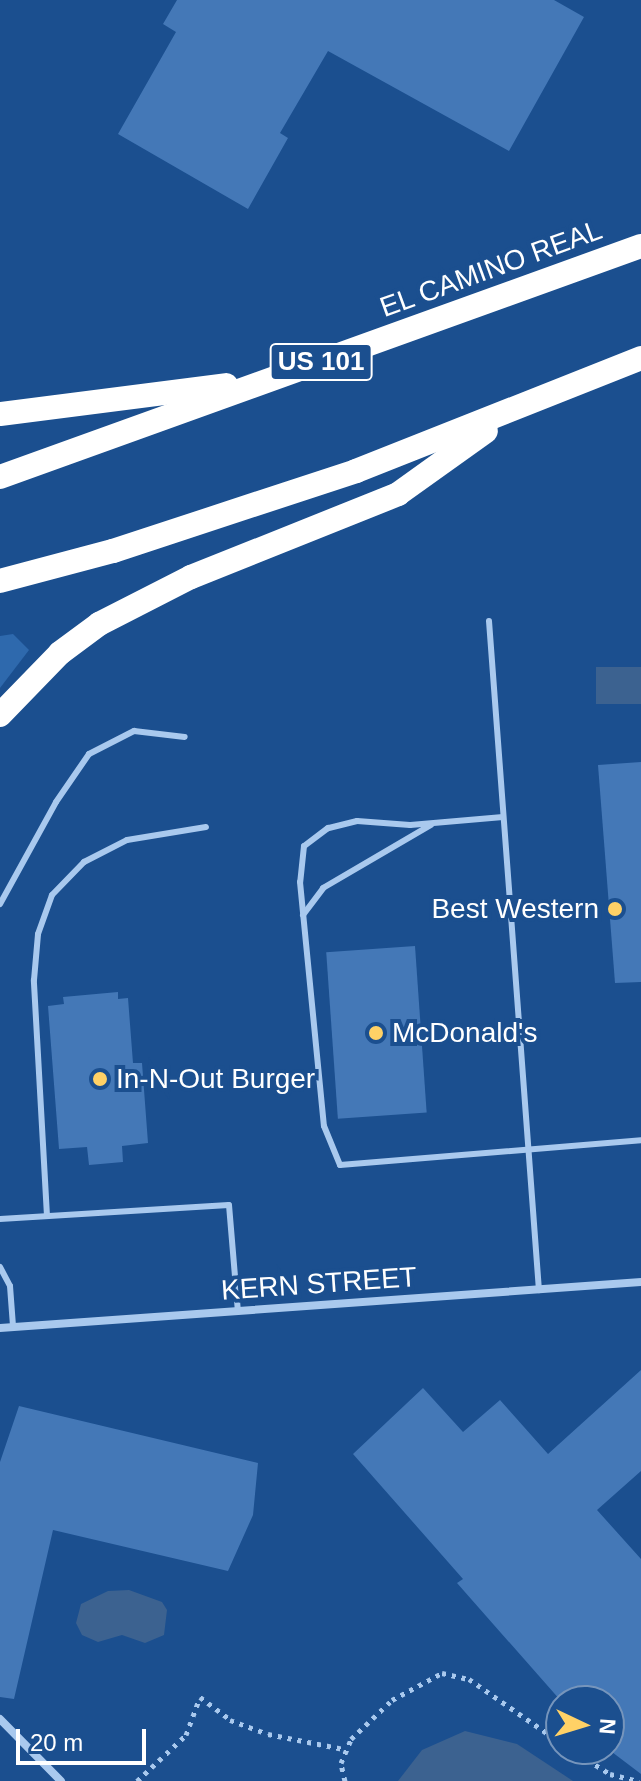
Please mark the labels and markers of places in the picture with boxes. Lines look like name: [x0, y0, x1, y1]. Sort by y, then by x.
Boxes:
place label: Best Western: [431, 892, 599, 926]
marker: Best Western: [606, 900, 624, 918]
place label: McDonald's: [392, 1016, 537, 1050]
marker: McDonald's: [367, 1024, 385, 1042]
place label: In-N-Out Burger: [116, 1062, 315, 1096]
marker: In-N-Out Burger: [91, 1070, 109, 1088]

